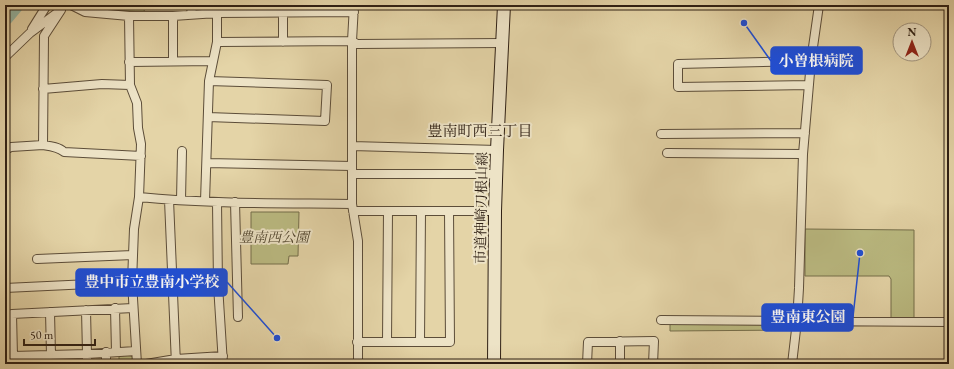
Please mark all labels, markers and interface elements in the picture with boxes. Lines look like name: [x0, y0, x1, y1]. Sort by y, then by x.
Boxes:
north arrow: [892, 22, 932, 62]
text: N: [908, 25, 917, 39]
callout: 小曽根病院: [771, 47, 862, 74]
text: 小曽根病院: [778, 51, 854, 70]
district label: 豊南町西三丁目: [427, 121, 533, 140]
street label: 市道神崎刀根山線: [471, 152, 491, 264]
park label: 豊南西公園: [239, 228, 311, 246]
callout: 豊中市立豊南小学校: [76, 269, 227, 296]
text: 豊中市立豊南小学校: [84, 272, 220, 291]
callout: 豊南東公園: [762, 304, 853, 331]
text: 豊南東公園: [770, 307, 846, 326]
scale bar: [24, 321, 95, 347]
text: 50 m: [30, 327, 54, 343]

